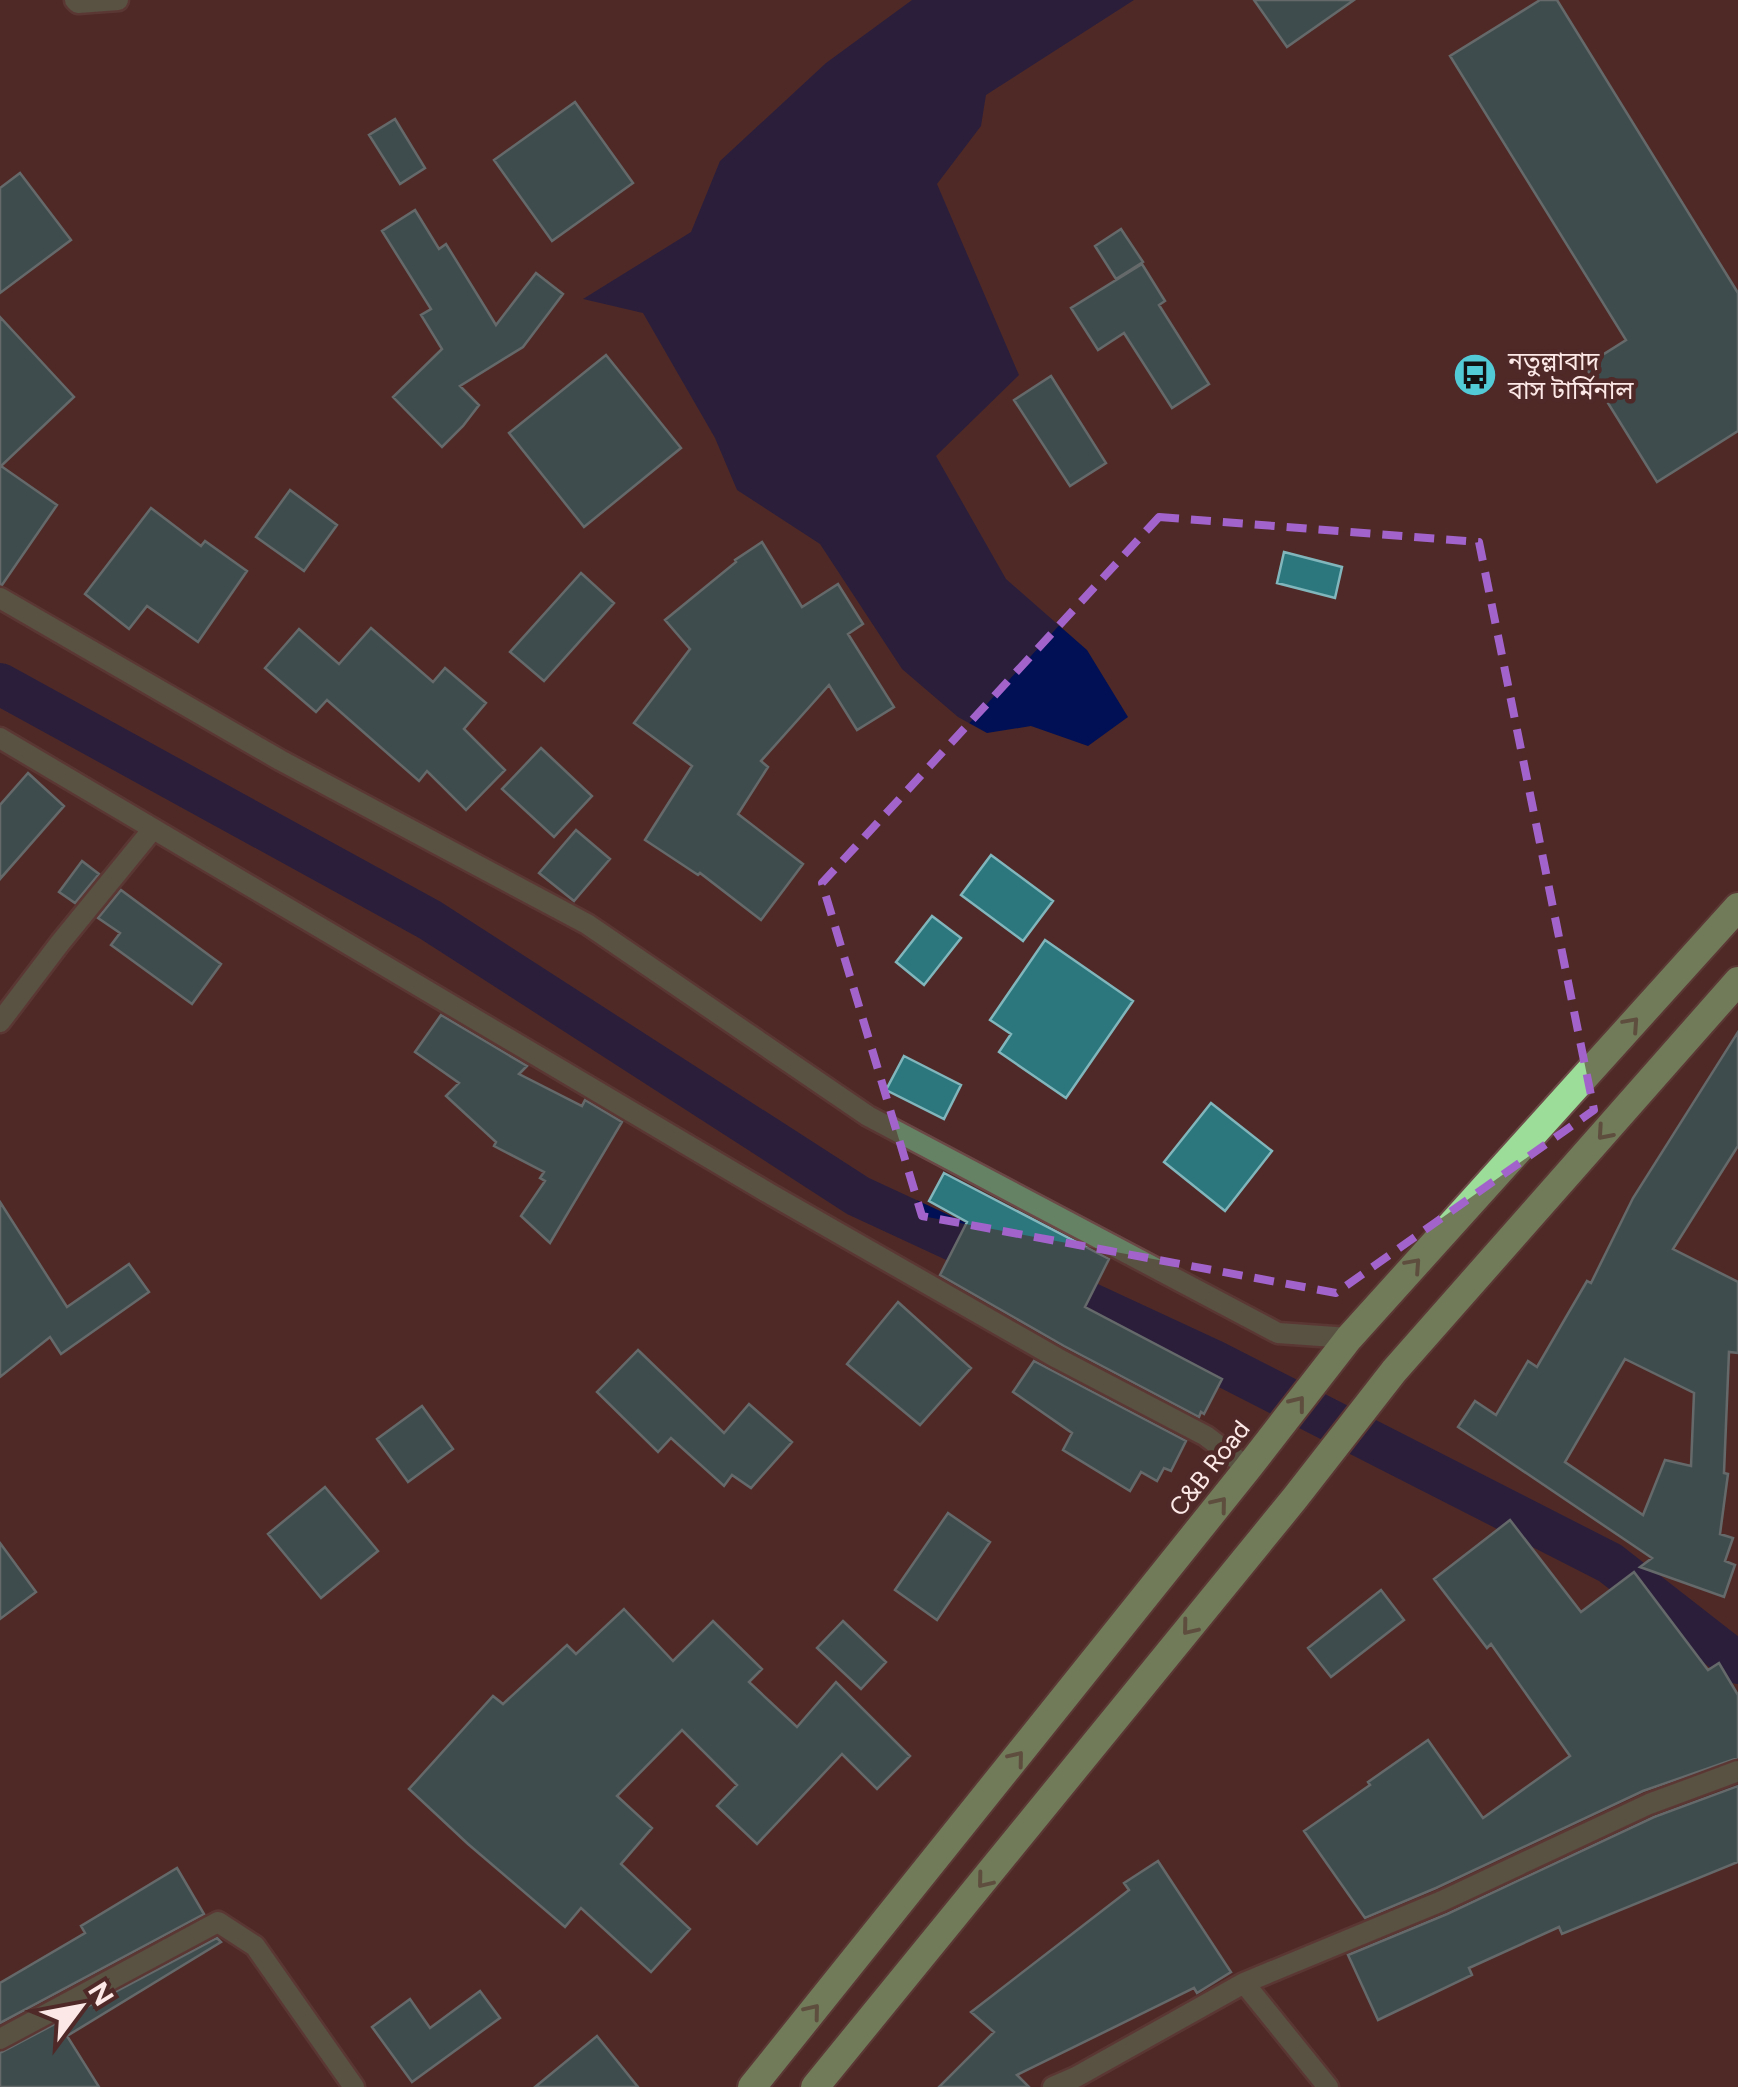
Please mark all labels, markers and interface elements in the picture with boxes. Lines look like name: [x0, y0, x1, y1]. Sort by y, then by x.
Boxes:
place label: নতুল্লাবাদ বাস টার্মিনাল: [1507, 346, 1634, 405]
bus stop icon: নতুল্লাবাদ বাস টার্মিনাল: [1452, 352, 1498, 398]
one-way arrow: [1620, 1017, 1638, 1036]
one-way arrow: [1598, 1121, 1616, 1140]
one-way arrow: [1402, 1258, 1420, 1277]
one-way arrow: [1287, 1396, 1304, 1414]
street label: C&B Road: [1162, 1414, 1256, 1522]
one-way arrow: [1208, 1497, 1225, 1515]
one-way arrow: [1183, 1617, 1201, 1635]
one-way arrow: [1005, 1751, 1023, 1769]
one-way arrow: [978, 1869, 996, 1887]
north arrow: [30, 1957, 130, 2057]
text: N: [81, 1976, 121, 2012]
one-way arrow: [801, 2005, 819, 2023]

